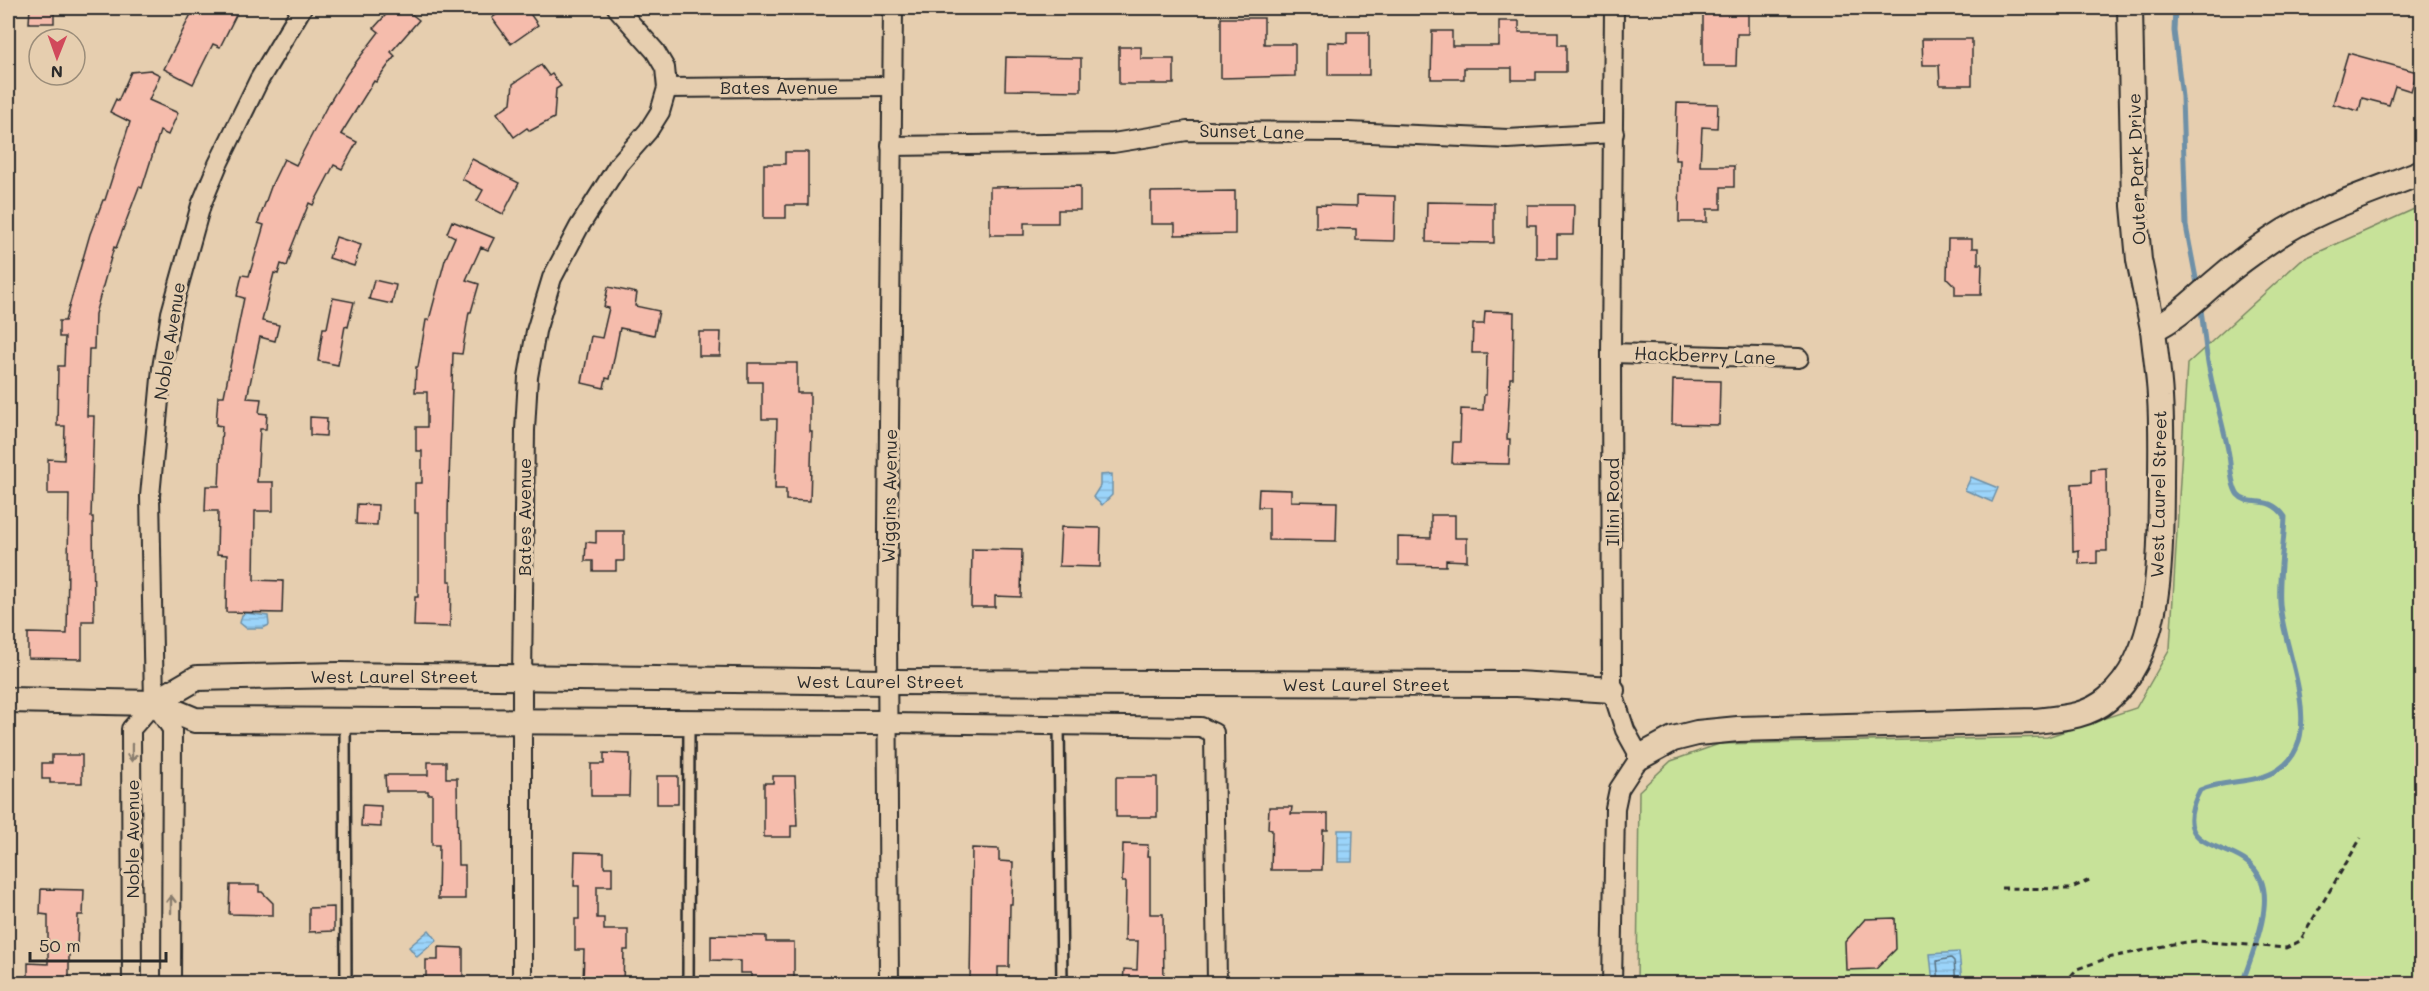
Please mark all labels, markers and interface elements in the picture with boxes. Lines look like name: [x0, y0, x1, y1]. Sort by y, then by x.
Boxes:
north arrow: [27, 27, 87, 87]
text: N: [50, 62, 63, 83]
street label: Bates Avenue: [720, 75, 838, 99]
street label: Outer Park Drive: [2121, 93, 2151, 245]
street label: Sunset Lane: [1199, 118, 1305, 144]
street label: Noble Avenue: [148, 280, 190, 402]
street label: Hackberry Lane: [1634, 341, 1776, 369]
street label: West Laurel Street: [2145, 410, 2171, 578]
street label: Wiggins Avenue: [876, 429, 902, 563]
street label: Bates Avenue: [512, 458, 536, 576]
street label: Illini Road: [1600, 458, 1624, 546]
street label: West Laurel Street: [310, 664, 478, 688]
street label: West Laurel Street: [796, 669, 964, 693]
street label: West Laurel Street: [1282, 672, 1450, 696]
one-way arrow: [126, 742, 138, 762]
street label: Noble Avenue: [120, 779, 144, 899]
one-way arrow: [165, 895, 177, 915]
scale bar: [30, 925, 166, 963]
text: 50 m: [39, 933, 81, 957]

